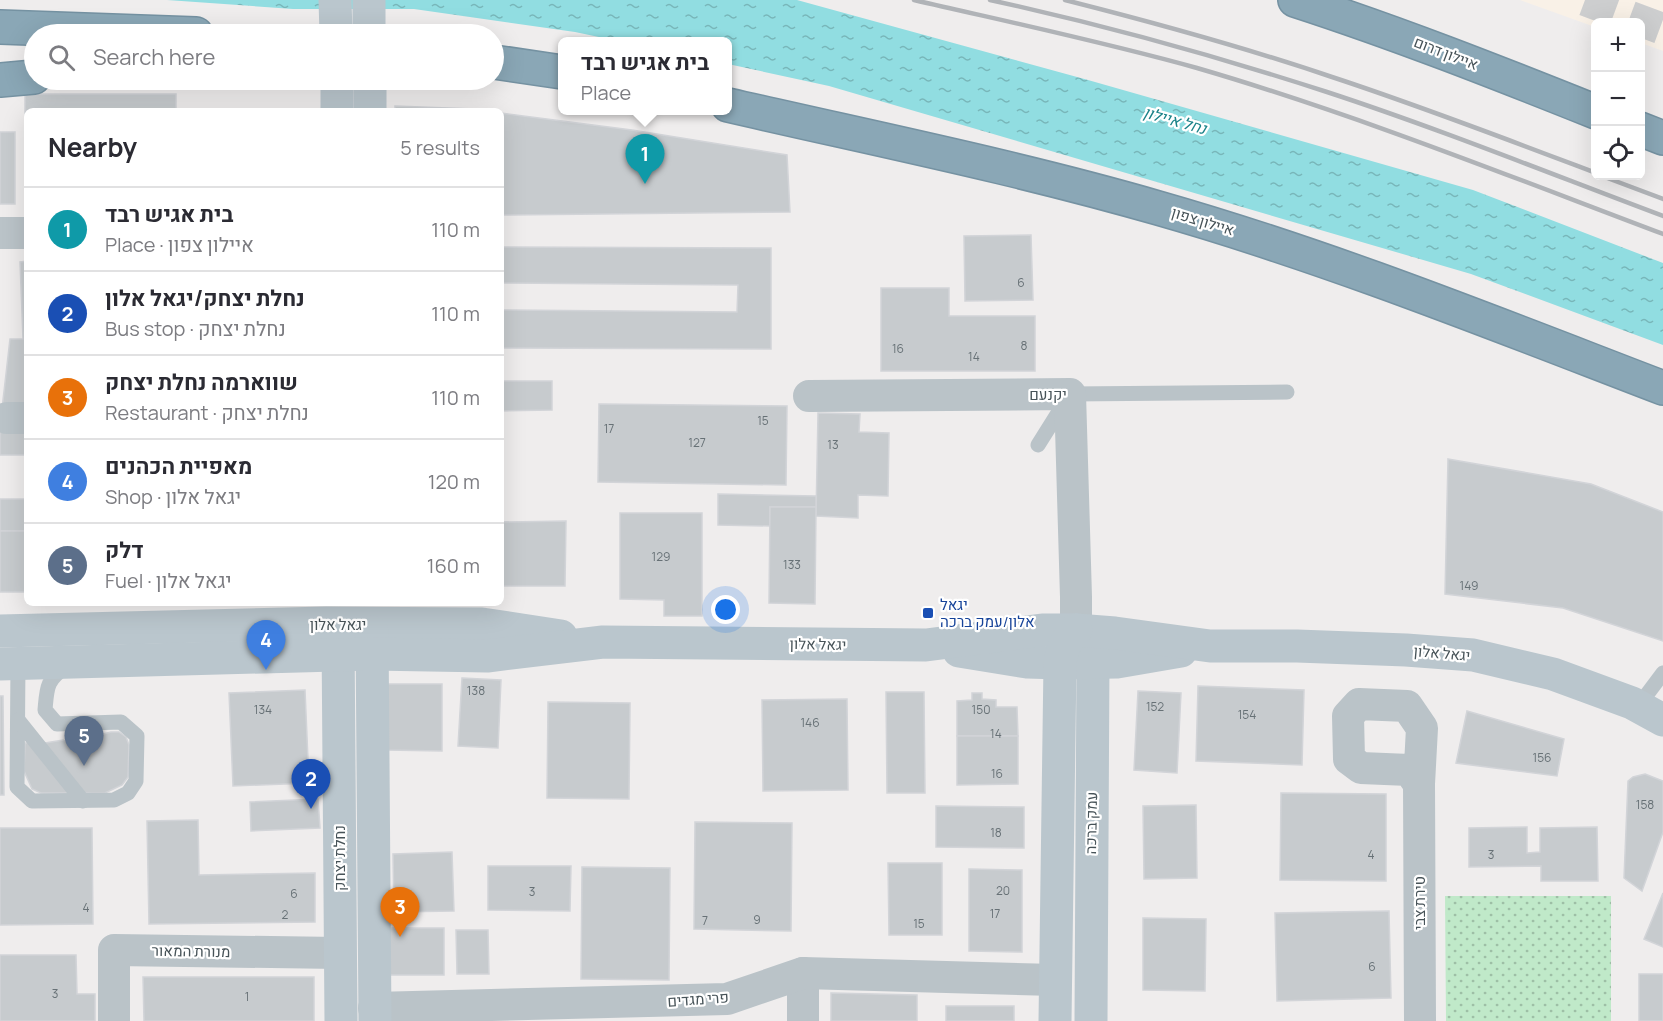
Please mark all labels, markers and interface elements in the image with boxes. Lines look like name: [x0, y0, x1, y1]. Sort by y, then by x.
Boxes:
map controls: [1591, 18, 1645, 180]
button: +: [1591, 18, 1645, 72]
search box: [24, 24, 504, 90]
street label: איילון דרום: [1411, 31, 1481, 75]
popup: [558, 37, 732, 115]
icon: search: [45, 41, 78, 74]
text: Search here: [93, 42, 215, 72]
text: בית אגיש רבד: [581, 47, 709, 77]
button: −: [1591, 72, 1645, 126]
text: Place: [581, 79, 631, 106]
water label: נחל איילון: [1141, 101, 1210, 140]
button: locate: [1591, 126, 1645, 180]
text: Nearby: [48, 129, 137, 165]
text: 5 results: [400, 134, 480, 161]
pin: 1: [626, 134, 664, 184]
text: בית אגיש רבד: [105, 199, 233, 229]
street label: איילון צפון: [1169, 202, 1237, 240]
text: 1: [63, 216, 72, 243]
text: 110 m: [431, 216, 480, 243]
text: Place · איילון צפון: [105, 231, 254, 258]
house number: 6: [1017, 274, 1025, 291]
text: נחלת יצחק/יגאל אלון: [105, 283, 305, 313]
text: 2: [62, 300, 73, 327]
text: 110 m: [431, 300, 480, 327]
text: Bus stop · נחלת יצחק: [105, 315, 286, 342]
house number: 8: [1021, 337, 1028, 354]
house number: 16: [892, 340, 904, 357]
house number: 14: [968, 348, 980, 365]
text: שווארמה נחלת יצחק: [105, 367, 298, 397]
text: 3: [62, 384, 73, 411]
text: 110 m: [431, 384, 480, 411]
street label: יקנעם: [1029, 384, 1067, 405]
text: Restaurant · נחלת יצחק: [105, 399, 309, 426]
house number: 15: [757, 412, 769, 429]
house number: 17: [604, 420, 614, 437]
house number: 127: [688, 434, 706, 451]
house number: 13: [827, 436, 839, 453]
text: מאפיית הכהנים: [105, 451, 252, 481]
text: 4: [61, 468, 74, 495]
text: 120 m: [428, 468, 480, 495]
text: Shop · יגאל אלון: [105, 483, 241, 510]
text: דלק: [105, 535, 144, 565]
house number: 129: [652, 548, 670, 565]
text: 5: [62, 552, 73, 579]
text: 160 m: [427, 552, 480, 579]
house number: 133: [783, 556, 801, 573]
text: Fuel · יגאל אלון: [105, 567, 231, 594]
house number: 149: [1459, 577, 1479, 594]
place label: יגאל אלון/עמק ברכה: [940, 594, 1035, 632]
your location: [711, 595, 740, 624]
marker: יגאל אלון/עמק ברכה: [921, 606, 935, 620]
street label: יגאל אלון: [310, 614, 366, 635]
pin: 4: [246, 620, 286, 670]
street label: יגאל אלון: [789, 633, 847, 655]
street label: יגאל אלון: [1413, 640, 1471, 666]
house number: 138: [467, 682, 485, 699]
house number: 152: [1146, 698, 1164, 715]
house number: 134: [254, 701, 272, 718]
house number: 150: [972, 701, 990, 718]
house number: 154: [1238, 706, 1256, 723]
house number: 146: [800, 714, 820, 731]
pin: 5: [64, 716, 104, 766]
house number: 14: [990, 725, 1002, 742]
house number: 156: [1532, 749, 1552, 766]
pin: 2: [292, 760, 330, 809]
house number: 16: [991, 765, 1003, 782]
street label: עמק ברכה: [1080, 791, 1102, 855]
house number: 158: [1636, 796, 1654, 813]
house number: 18: [990, 824, 1002, 841]
street label: נחלת יצחק: [329, 825, 350, 891]
house number: 4: [1367, 846, 1375, 863]
house number: 3: [1488, 846, 1494, 863]
street label: טירת צבי: [1409, 876, 1430, 930]
house number: 20: [996, 882, 1010, 899]
house number: 3: [529, 883, 535, 900]
house number: 6: [290, 885, 298, 902]
pin: 3: [380, 888, 420, 937]
house number: 4: [82, 899, 90, 916]
house number: 17: [990, 905, 1000, 922]
house number: 2: [282, 906, 289, 923]
house number: 9: [753, 911, 761, 928]
house number: 7: [702, 912, 708, 929]
house number: 15: [913, 915, 925, 932]
street label: מנורת המאור: [151, 940, 231, 962]
house number: 6: [1368, 958, 1376, 975]
house number: 3: [52, 985, 58, 1002]
street label: פרי מגדים: [667, 986, 729, 1012]
house number: 1: [245, 988, 249, 1005]

